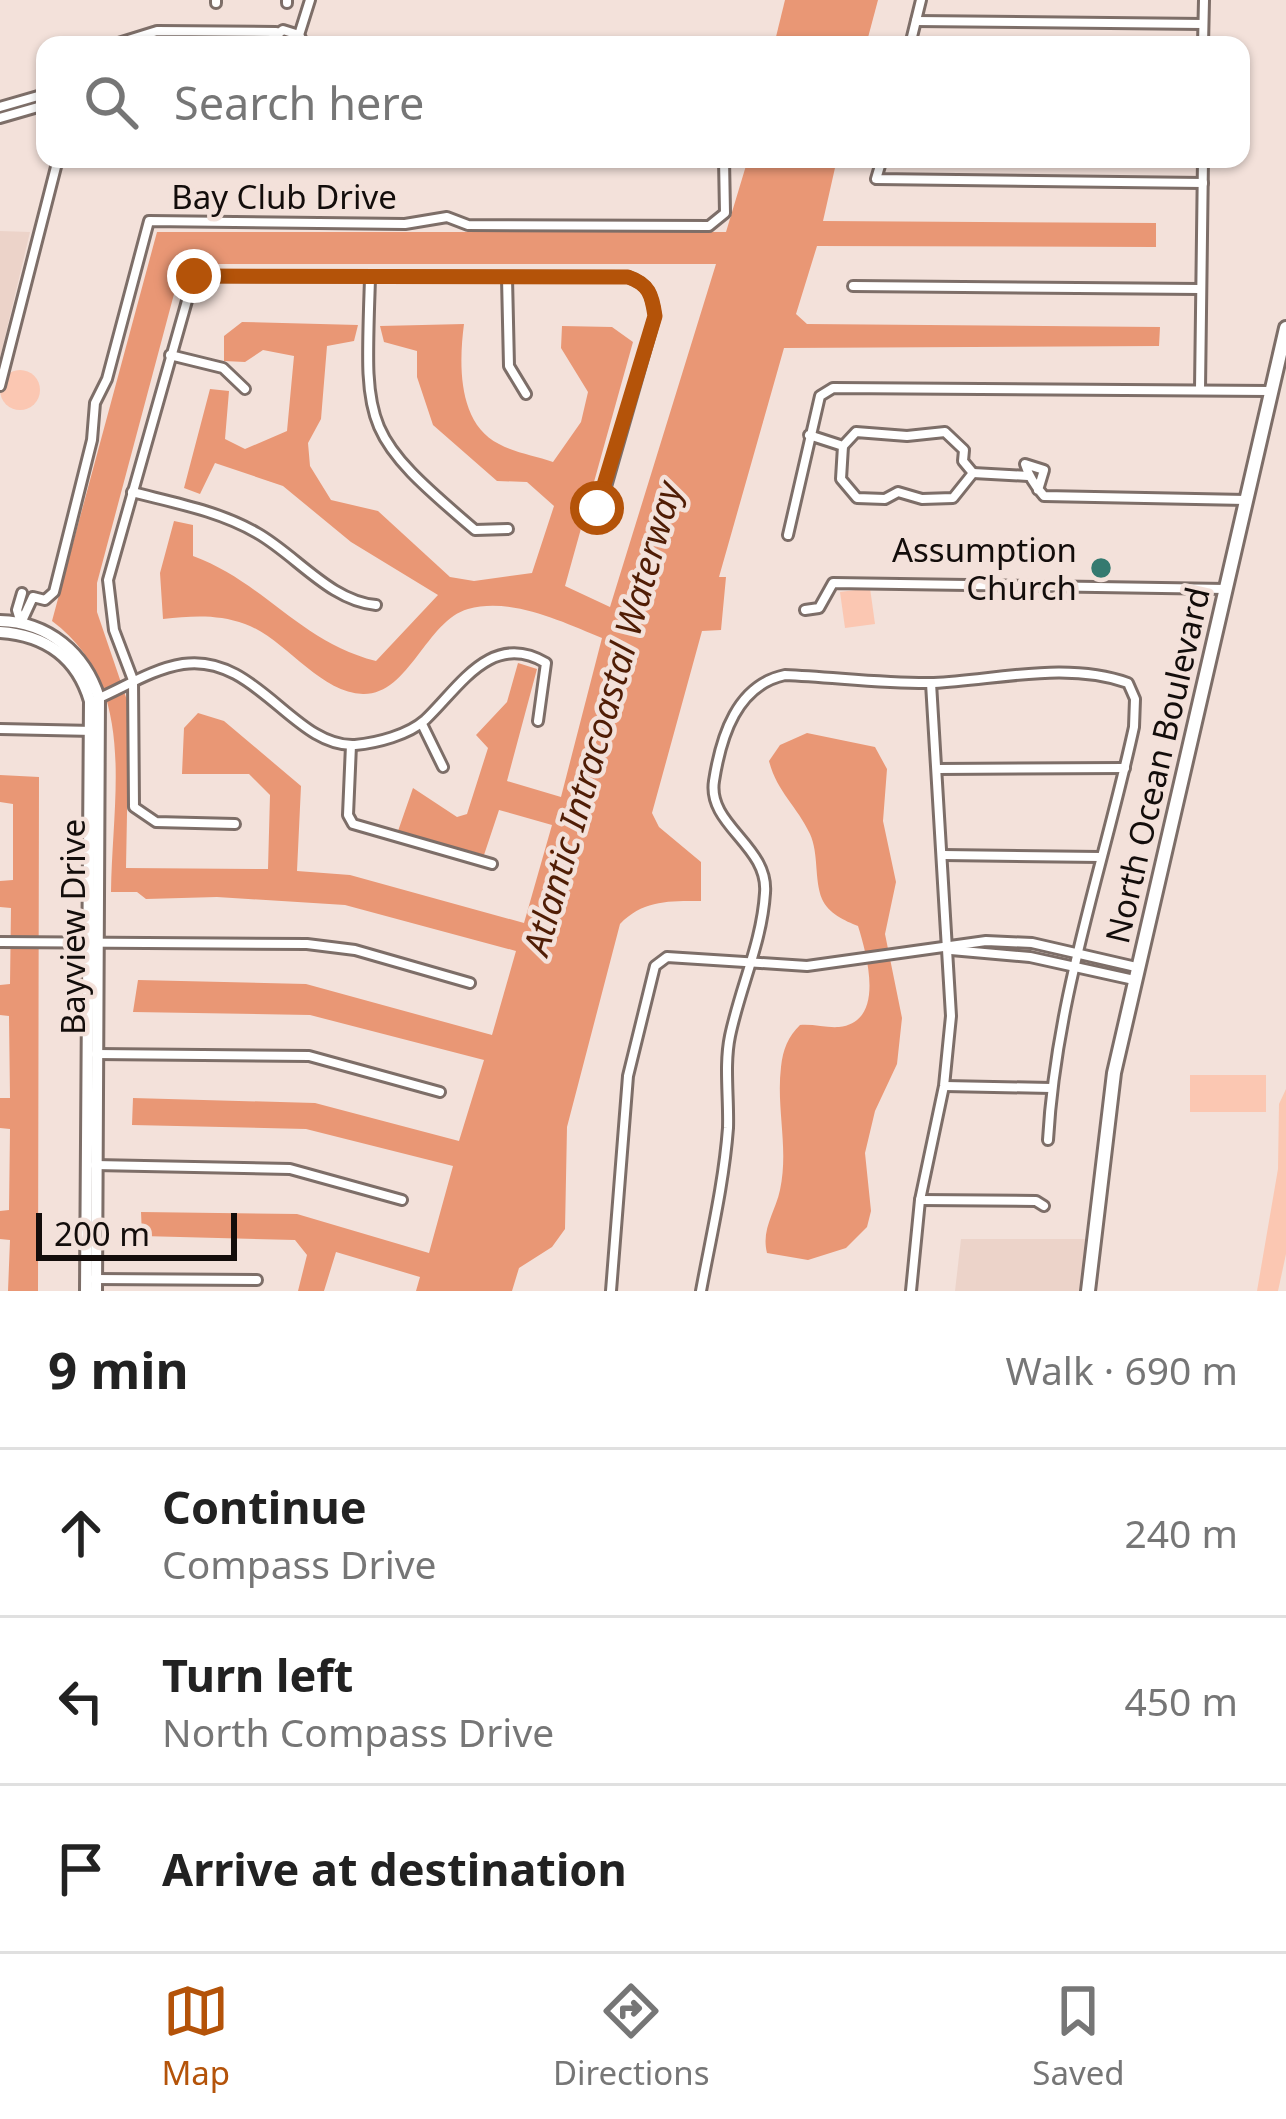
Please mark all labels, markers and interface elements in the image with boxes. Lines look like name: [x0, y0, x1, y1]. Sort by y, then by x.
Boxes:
search box: [36, 36, 1250, 168]
icon: search: [78, 69, 144, 135]
text: Search here: [174, 72, 424, 133]
street label: Bay Club Drive: [171, 174, 397, 219]
route end: [167, 249, 221, 303]
water label: Atlantic Intracoastal Waterway: [510, 474, 694, 963]
route start: [570, 481, 624, 535]
place label: Assumption Church: [892, 527, 1077, 610]
marker: Assumption Church: [1088, 555, 1114, 581]
street label: North Ocean Boulevard: [1094, 583, 1220, 947]
street label: Bayview Drive: [50, 819, 95, 1035]
scale bar: [36, 1207, 237, 1260]
text: 200 m: [54, 1211, 150, 1256]
text: 9 min: [48, 1334, 189, 1404]
text: Walk · 690 m: [1005, 1343, 1238, 1396]
text: Continue: [162, 1476, 367, 1537]
icon: ahead: [48, 1500, 114, 1566]
text: 240 m: [1124, 1506, 1238, 1559]
text: Compass Drive: [162, 1537, 437, 1590]
text: Turn left: [162, 1644, 353, 1705]
icon: left: [48, 1668, 114, 1734]
text: 450 m: [1124, 1674, 1238, 1727]
text: North Compass Drive: [162, 1705, 554, 1758]
icon: arrive: [48, 1836, 114, 1902]
text: Arrive at destination: [162, 1838, 627, 1899]
tab: Map: [161, 1978, 230, 2095]
tab: Directions: [553, 1978, 710, 2095]
tab: Saved: [1032, 1978, 1125, 2095]

